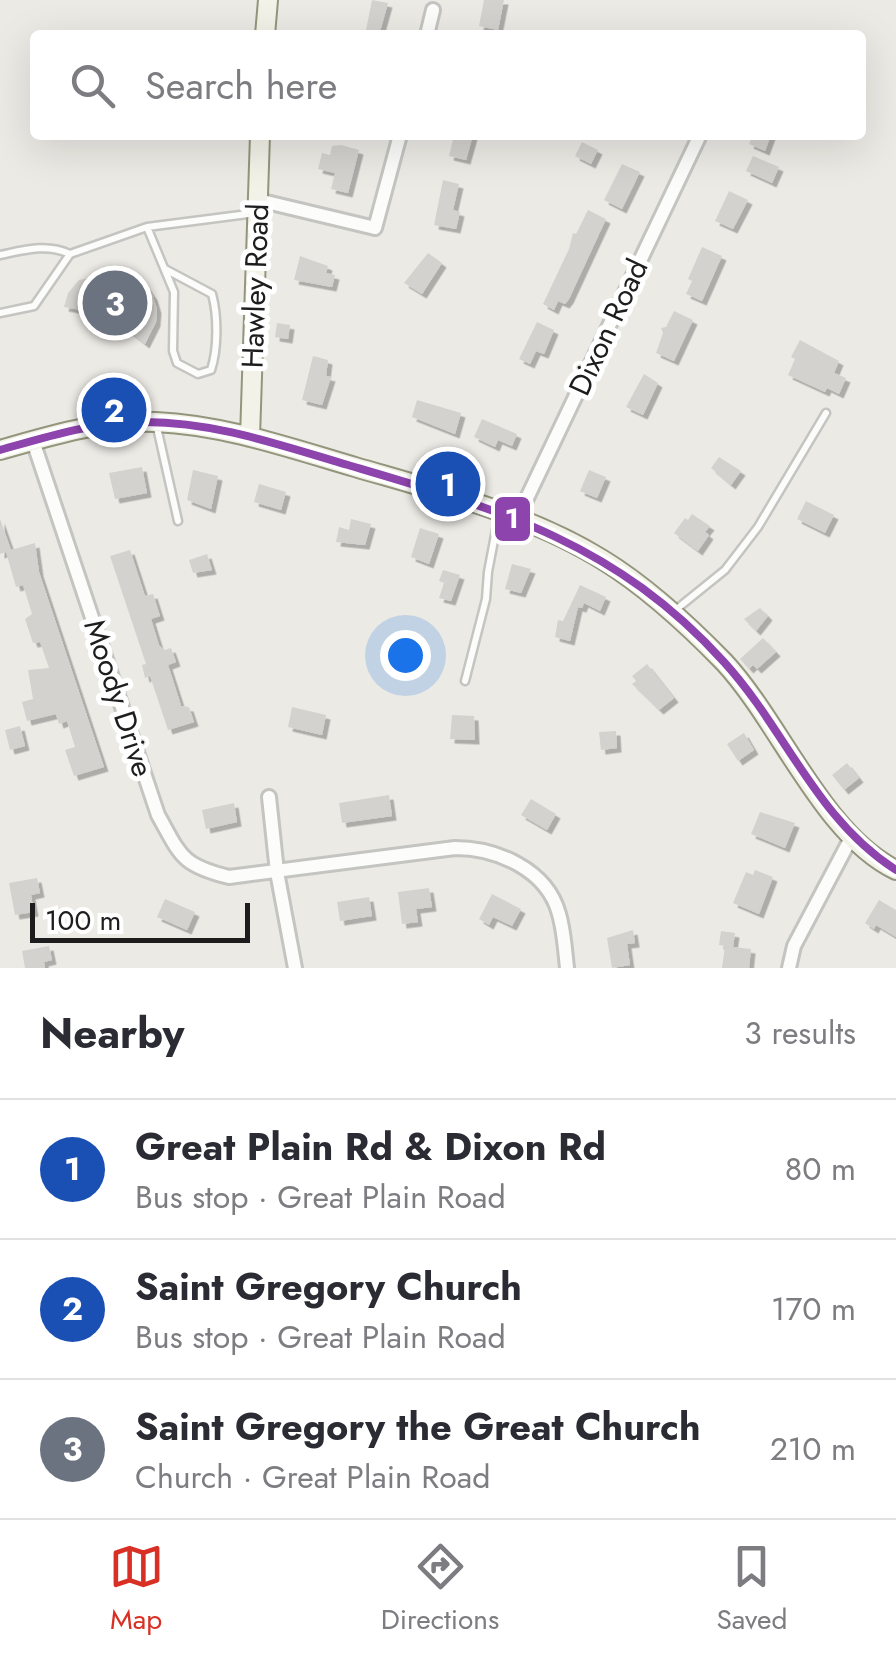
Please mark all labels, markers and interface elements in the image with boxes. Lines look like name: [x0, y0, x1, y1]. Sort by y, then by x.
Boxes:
search box: [30, 30, 866, 140]
icon: search: [65, 58, 120, 113]
text: Search here: [145, 58, 337, 113]
street label: Hawley Road: [231, 203, 279, 369]
street label: Dixon Road: [558, 252, 658, 402]
pin: 3: [82, 266, 148, 340]
pin: 2: [82, 372, 146, 448]
pin: 1: [416, 446, 480, 522]
line badge: 1: [493, 495, 532, 543]
text: 1: [505, 498, 519, 539]
street label: Moody Drive: [73, 614, 165, 782]
your location: [380, 630, 431, 681]
scale bar: [30, 898, 250, 943]
text: 100 m: [45, 900, 121, 941]
text: Nearby: [40, 1003, 184, 1064]
text: 3 results: [744, 1010, 856, 1056]
text: Great Plain Rd & Dixon Rd: [135, 1119, 606, 1174]
text: 1: [64, 1146, 81, 1192]
text: 80 m: [785, 1146, 856, 1192]
text: Bus stop · Great Plain Road: [135, 1174, 506, 1220]
text: Saint Gregory Church: [135, 1259, 522, 1314]
text: 2: [62, 1286, 83, 1332]
text: 170 m: [771, 1286, 856, 1332]
text: Bus stop · Great Plain Road: [135, 1314, 506, 1360]
text: Saint Gregory the Great Church: [135, 1399, 701, 1454]
text: 3: [63, 1426, 82, 1472]
text: 210 m: [770, 1426, 856, 1472]
text: Church · Great Plain Road: [135, 1454, 490, 1500]
tab: Map: [109, 1539, 164, 1640]
tab: Directions: [381, 1539, 499, 1640]
tab: Saved: [716, 1539, 787, 1640]

